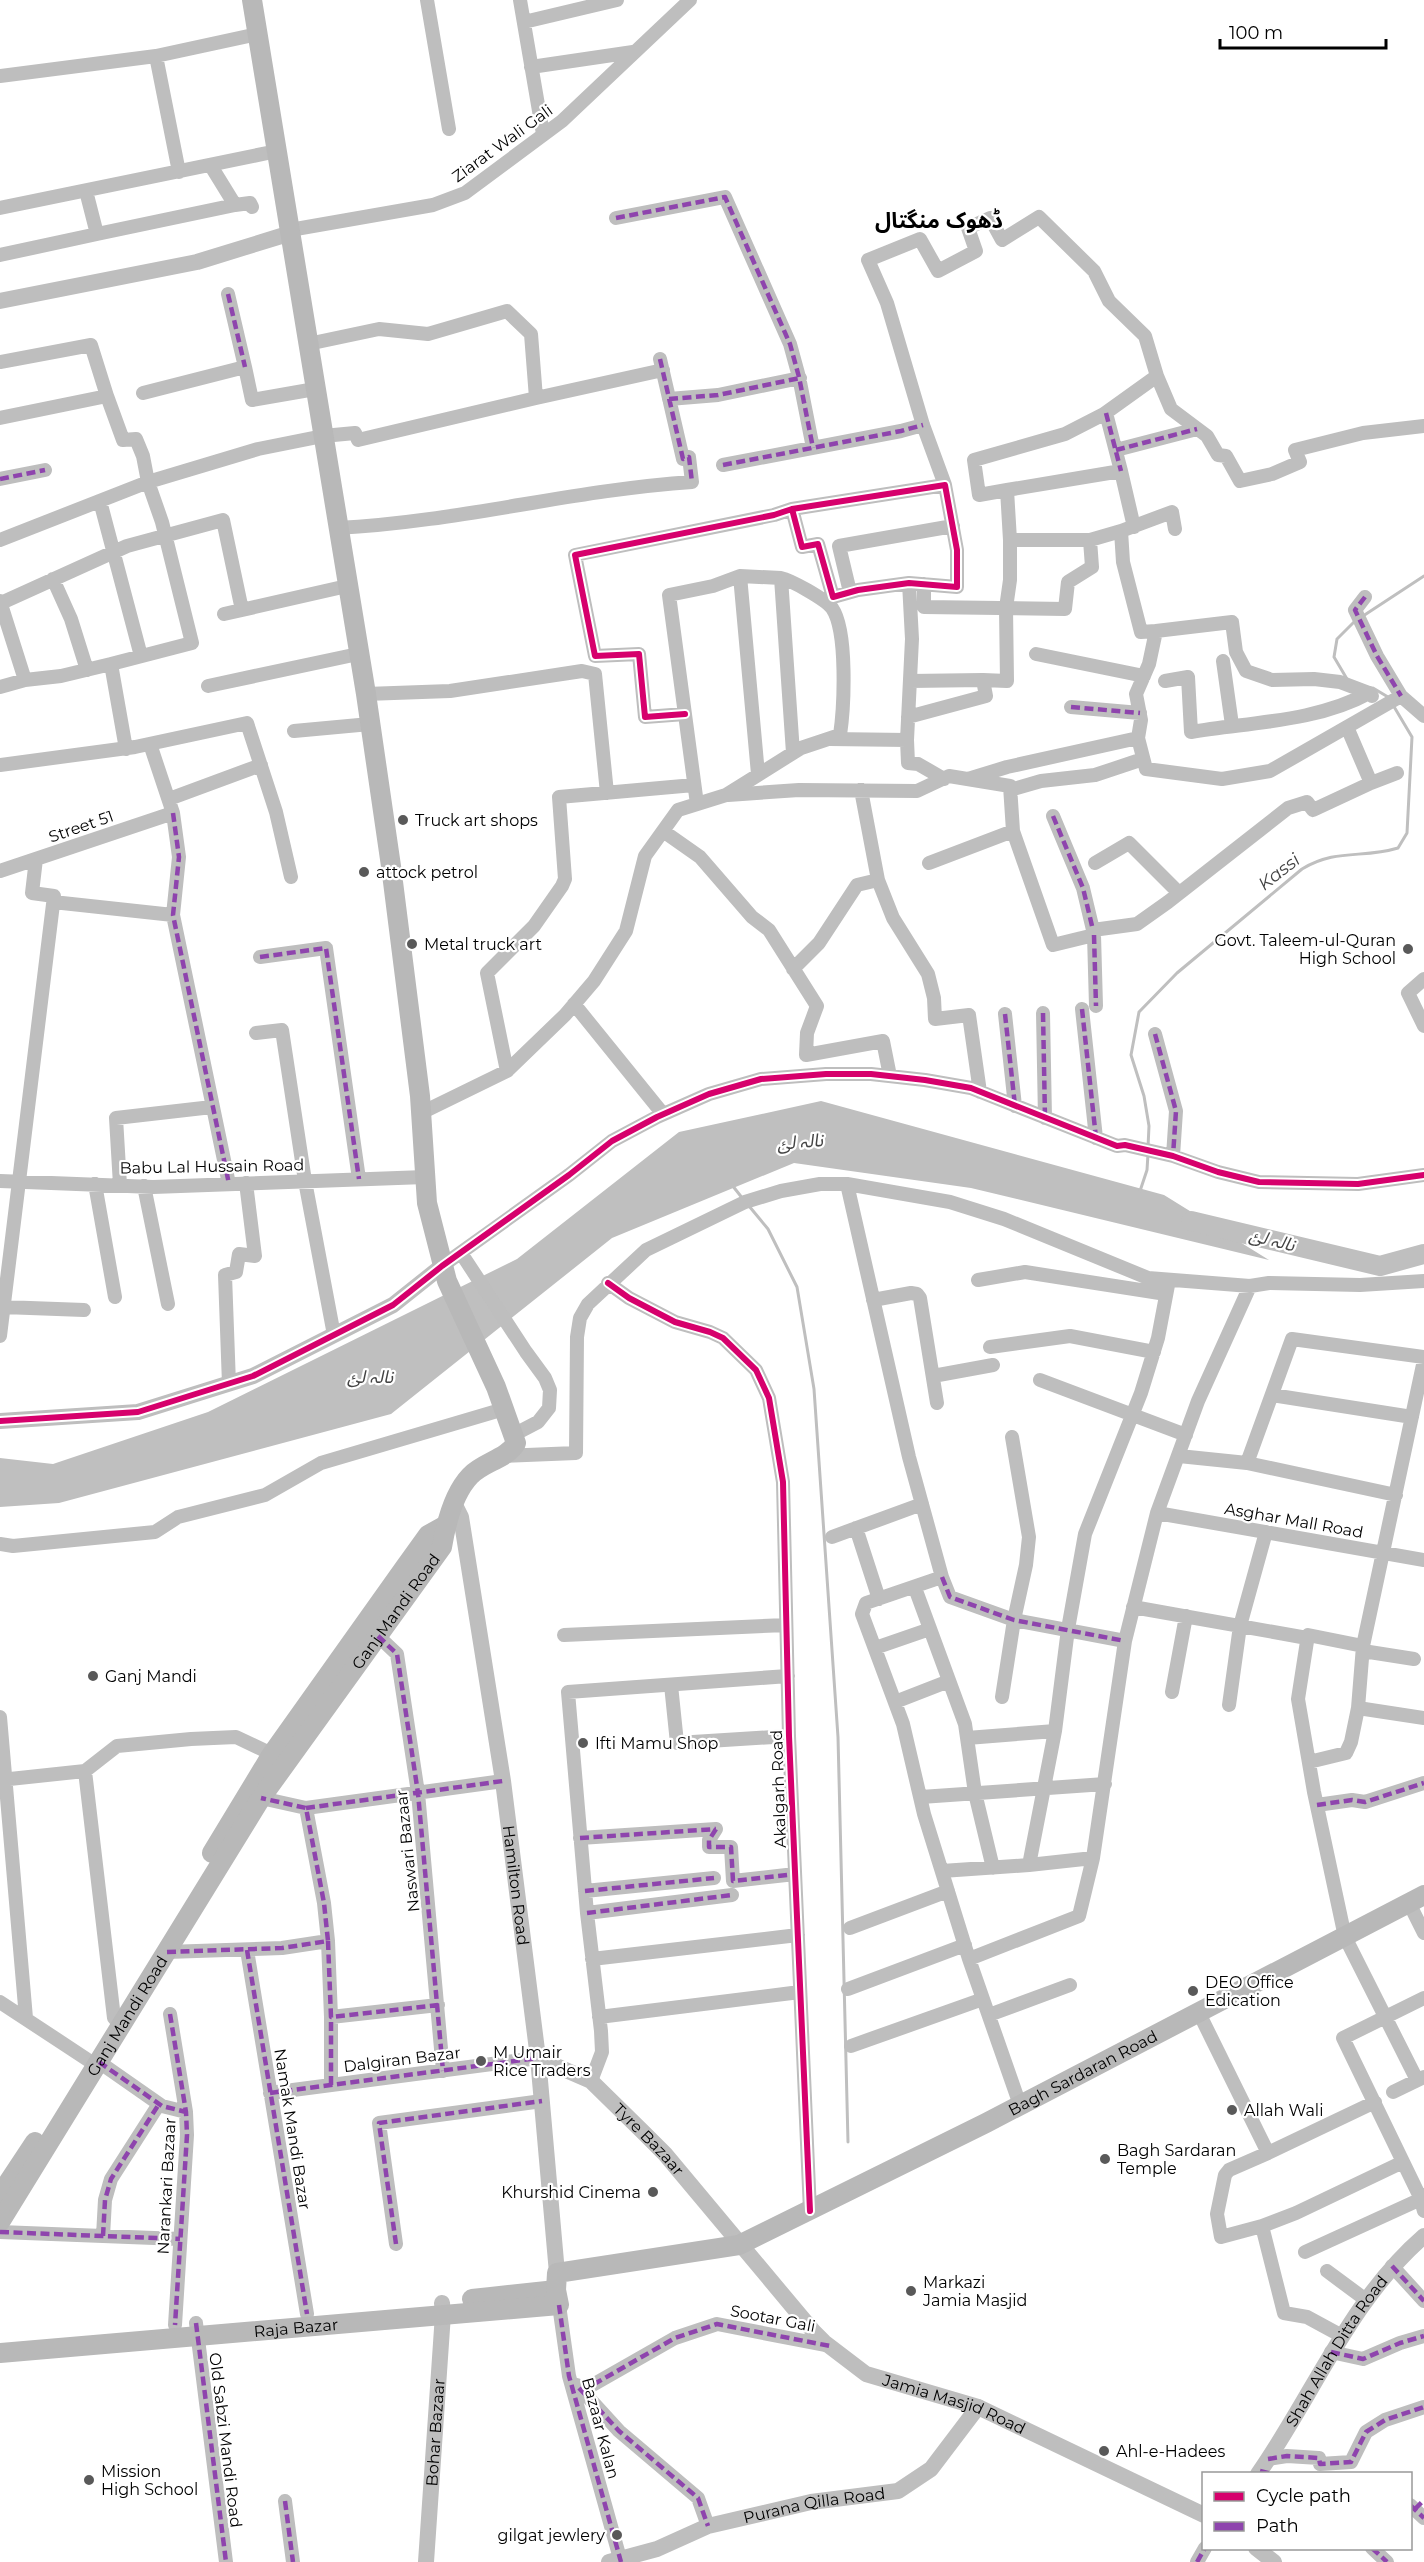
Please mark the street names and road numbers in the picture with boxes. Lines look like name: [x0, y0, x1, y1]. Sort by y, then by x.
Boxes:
street label: Ziarat Wali Gali: [448, 101, 556, 186]
street label: Street 51: [46, 807, 116, 846]
street label: Babu Lal Hussain Road: [120, 1155, 304, 1178]
street label: Asghar Mall Road: [1223, 1499, 1365, 1542]
street label: Ganj Mandi Road: [348, 1550, 444, 1673]
street label: Akalgarh Road: [767, 1730, 790, 1848]
street label: Naswari Bazaar: [392, 1789, 423, 1913]
street label: Hamilton Road: [499, 1824, 533, 1947]
street label: Ganj Mandi Road: [83, 1952, 172, 2080]
street label: Bagh Sardaran Road: [1005, 2026, 1161, 2120]
street label: Dalgiran Bazar: [342, 2043, 462, 2076]
street label: Namak Mandi Bazar: [270, 2047, 315, 2211]
street label: Tyre Bazaar: [609, 2100, 688, 2179]
street label: Narankari Bazaar: [153, 2117, 180, 2255]
street label: Shah Allah Ditta Road: [1282, 2272, 1392, 2430]
street label: Sootar Gali: [729, 2301, 817, 2336]
street label: Raja Bazar: [253, 2315, 339, 2341]
street label: Old Sabzi Mandi Road: [205, 2351, 246, 2529]
street label: Jamia Masjid Road: [879, 2370, 1029, 2438]
street label: Bazaar Kalan: [578, 2375, 623, 2481]
street label: Bohar Bazaar: [422, 2378, 449, 2487]
street label: Purana Qilla Road: [741, 2484, 886, 2527]

